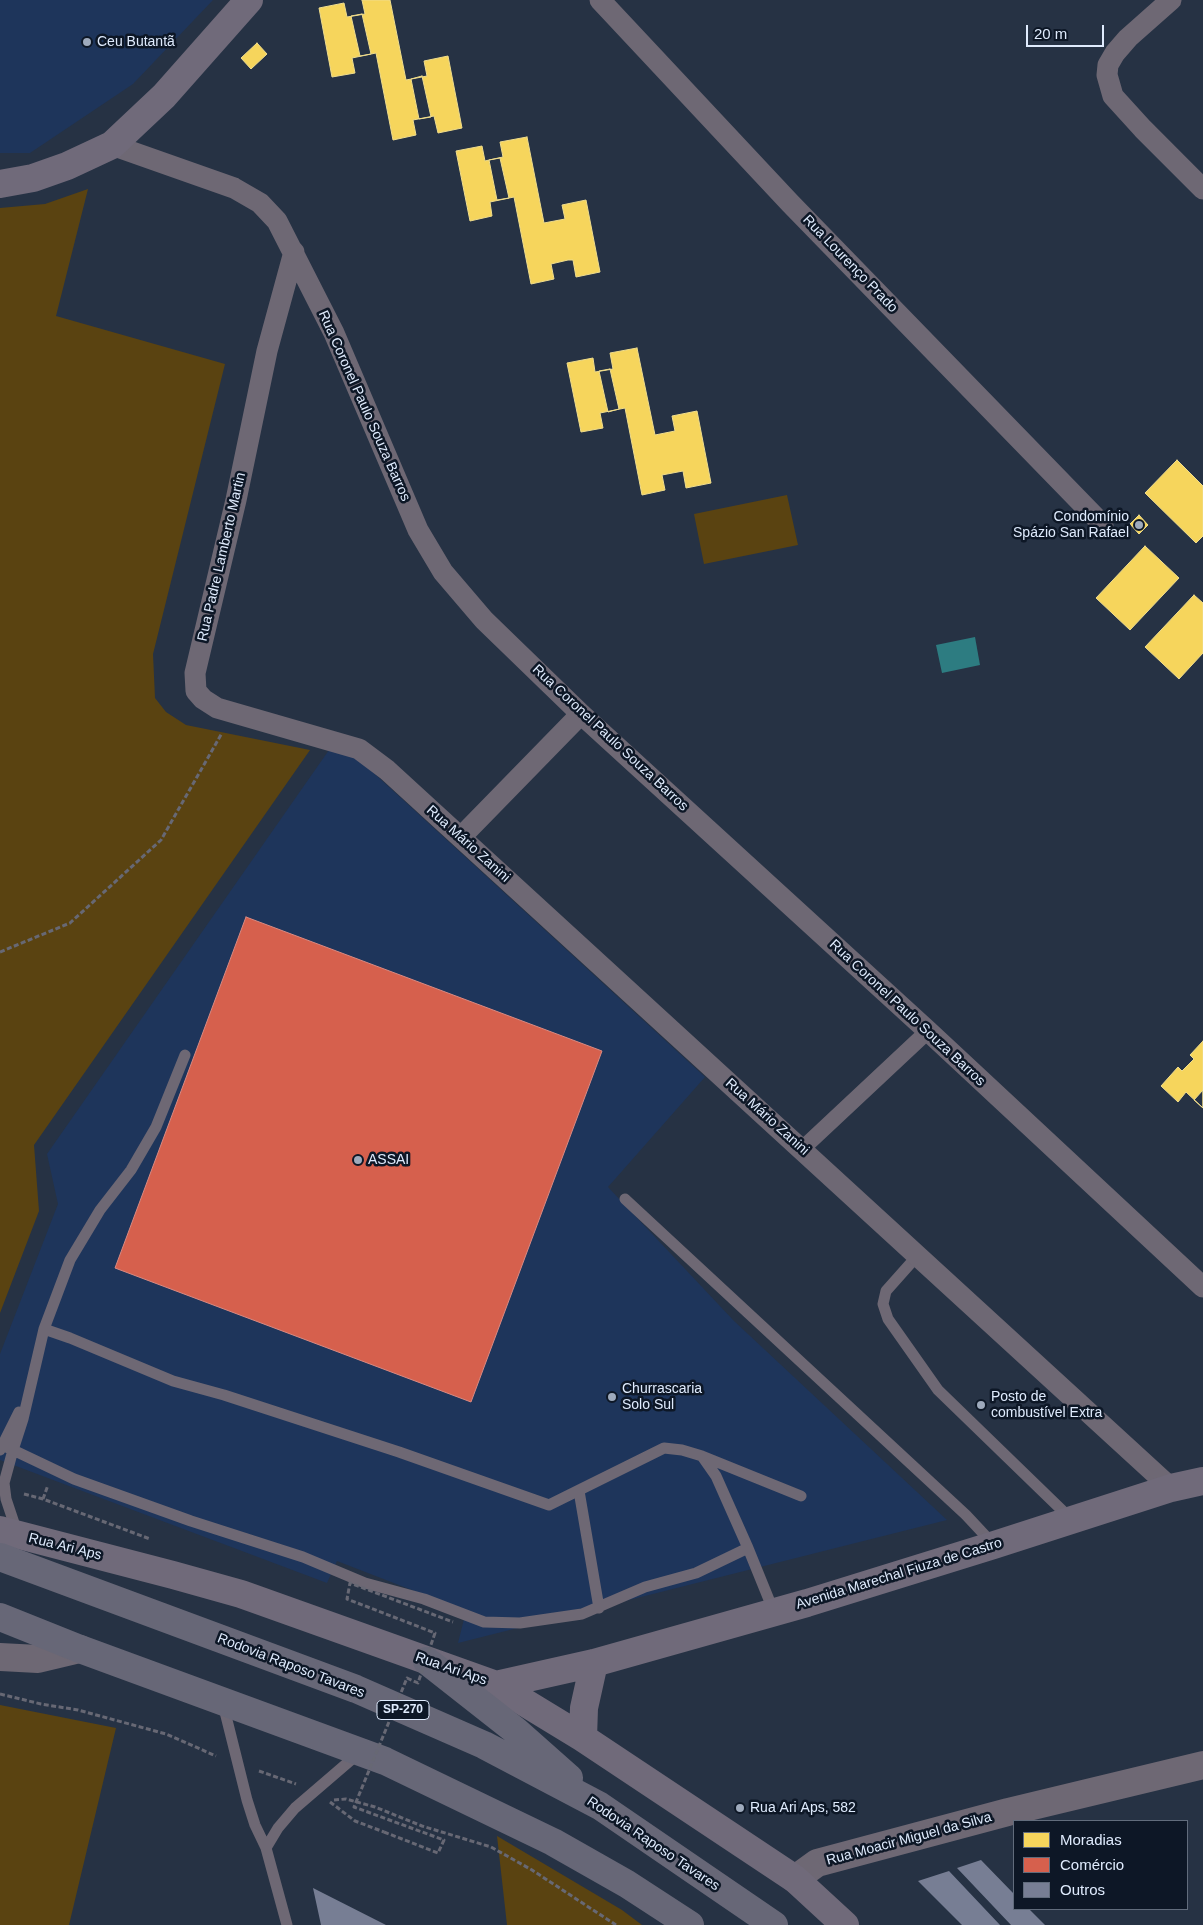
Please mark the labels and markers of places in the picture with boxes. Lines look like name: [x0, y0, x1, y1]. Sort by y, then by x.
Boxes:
place label: Ceu Butantã: [97, 34, 175, 50]
marker: Ceu Butantã: [81, 36, 93, 48]
place label: Condomínio Spázio San Rafael: [1013, 509, 1129, 542]
marker: Condomínio Spázio San Rafael: [1133, 519, 1145, 531]
place label: ASSAI: [368, 1152, 409, 1168]
marker: ASSAI: [352, 1154, 364, 1166]
place label: Churrascaria Solo Sul: [622, 1381, 702, 1414]
place label: Posto de combustível Extra: [991, 1389, 1102, 1421]
marker: Churrascaria Solo Sul: [606, 1391, 618, 1403]
marker: Posto de combustível Extra: [975, 1399, 987, 1411]
place label: Rua Ari Aps, 582: [750, 1800, 856, 1816]
marker: Rua Ari Aps, 582: [734, 1802, 746, 1814]

